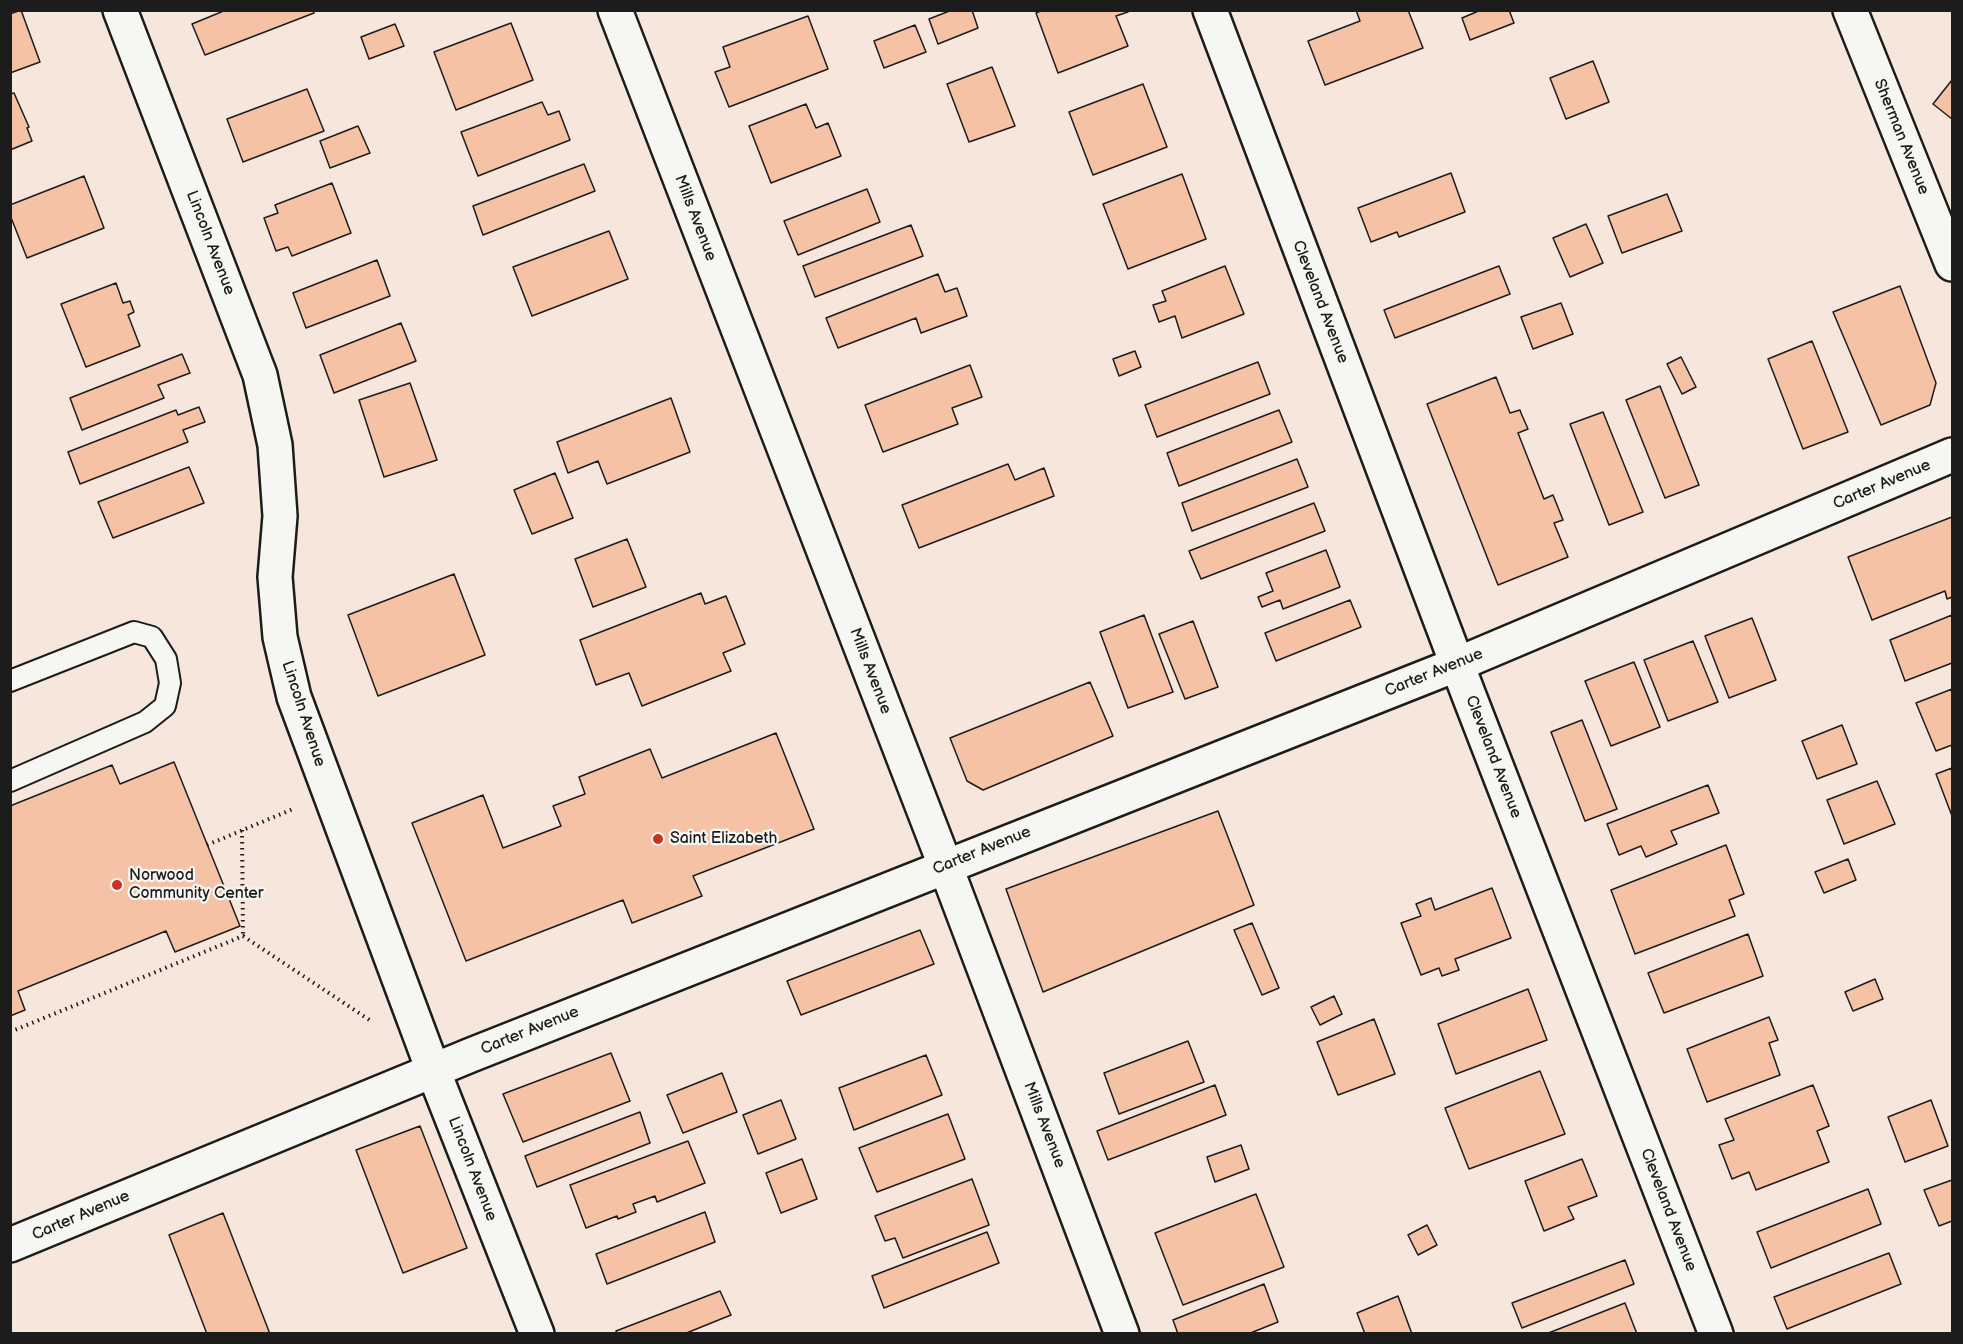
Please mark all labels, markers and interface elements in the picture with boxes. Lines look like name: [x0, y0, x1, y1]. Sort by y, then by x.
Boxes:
street label: Sherman Avenue: [1869, 76, 1933, 198]
street label: Mills Avenue: [670, 172, 720, 264]
street label: Lincoln Avenue: [181, 188, 239, 298]
street label: Cleveland Avenue: [1288, 238, 1352, 366]
street label: Carter Avenue: [1830, 456, 1934, 514]
street label: Mills Avenue: [845, 625, 895, 717]
street label: Carter Avenue: [1382, 645, 1486, 701]
street label: Lincoln Avenue: [277, 659, 329, 769]
street label: Cleveland Avenue: [1461, 693, 1525, 821]
street label: Carter Avenue: [930, 823, 1034, 879]
place label: Saint Elizabeth: [670, 829, 777, 849]
marker: Saint Elizabeth: [651, 832, 665, 846]
place label: Norwood Community Center: [129, 866, 264, 904]
marker: Norwood Community Center: [110, 878, 124, 892]
street label: Carter Avenue: [478, 1003, 582, 1059]
street label: Mills Avenue: [1019, 1079, 1069, 1171]
street label: Lincoln Avenue: [443, 1114, 501, 1224]
street label: Cleveland Avenue: [1636, 1146, 1700, 1274]
street label: Carter Avenue: [29, 1187, 133, 1245]

